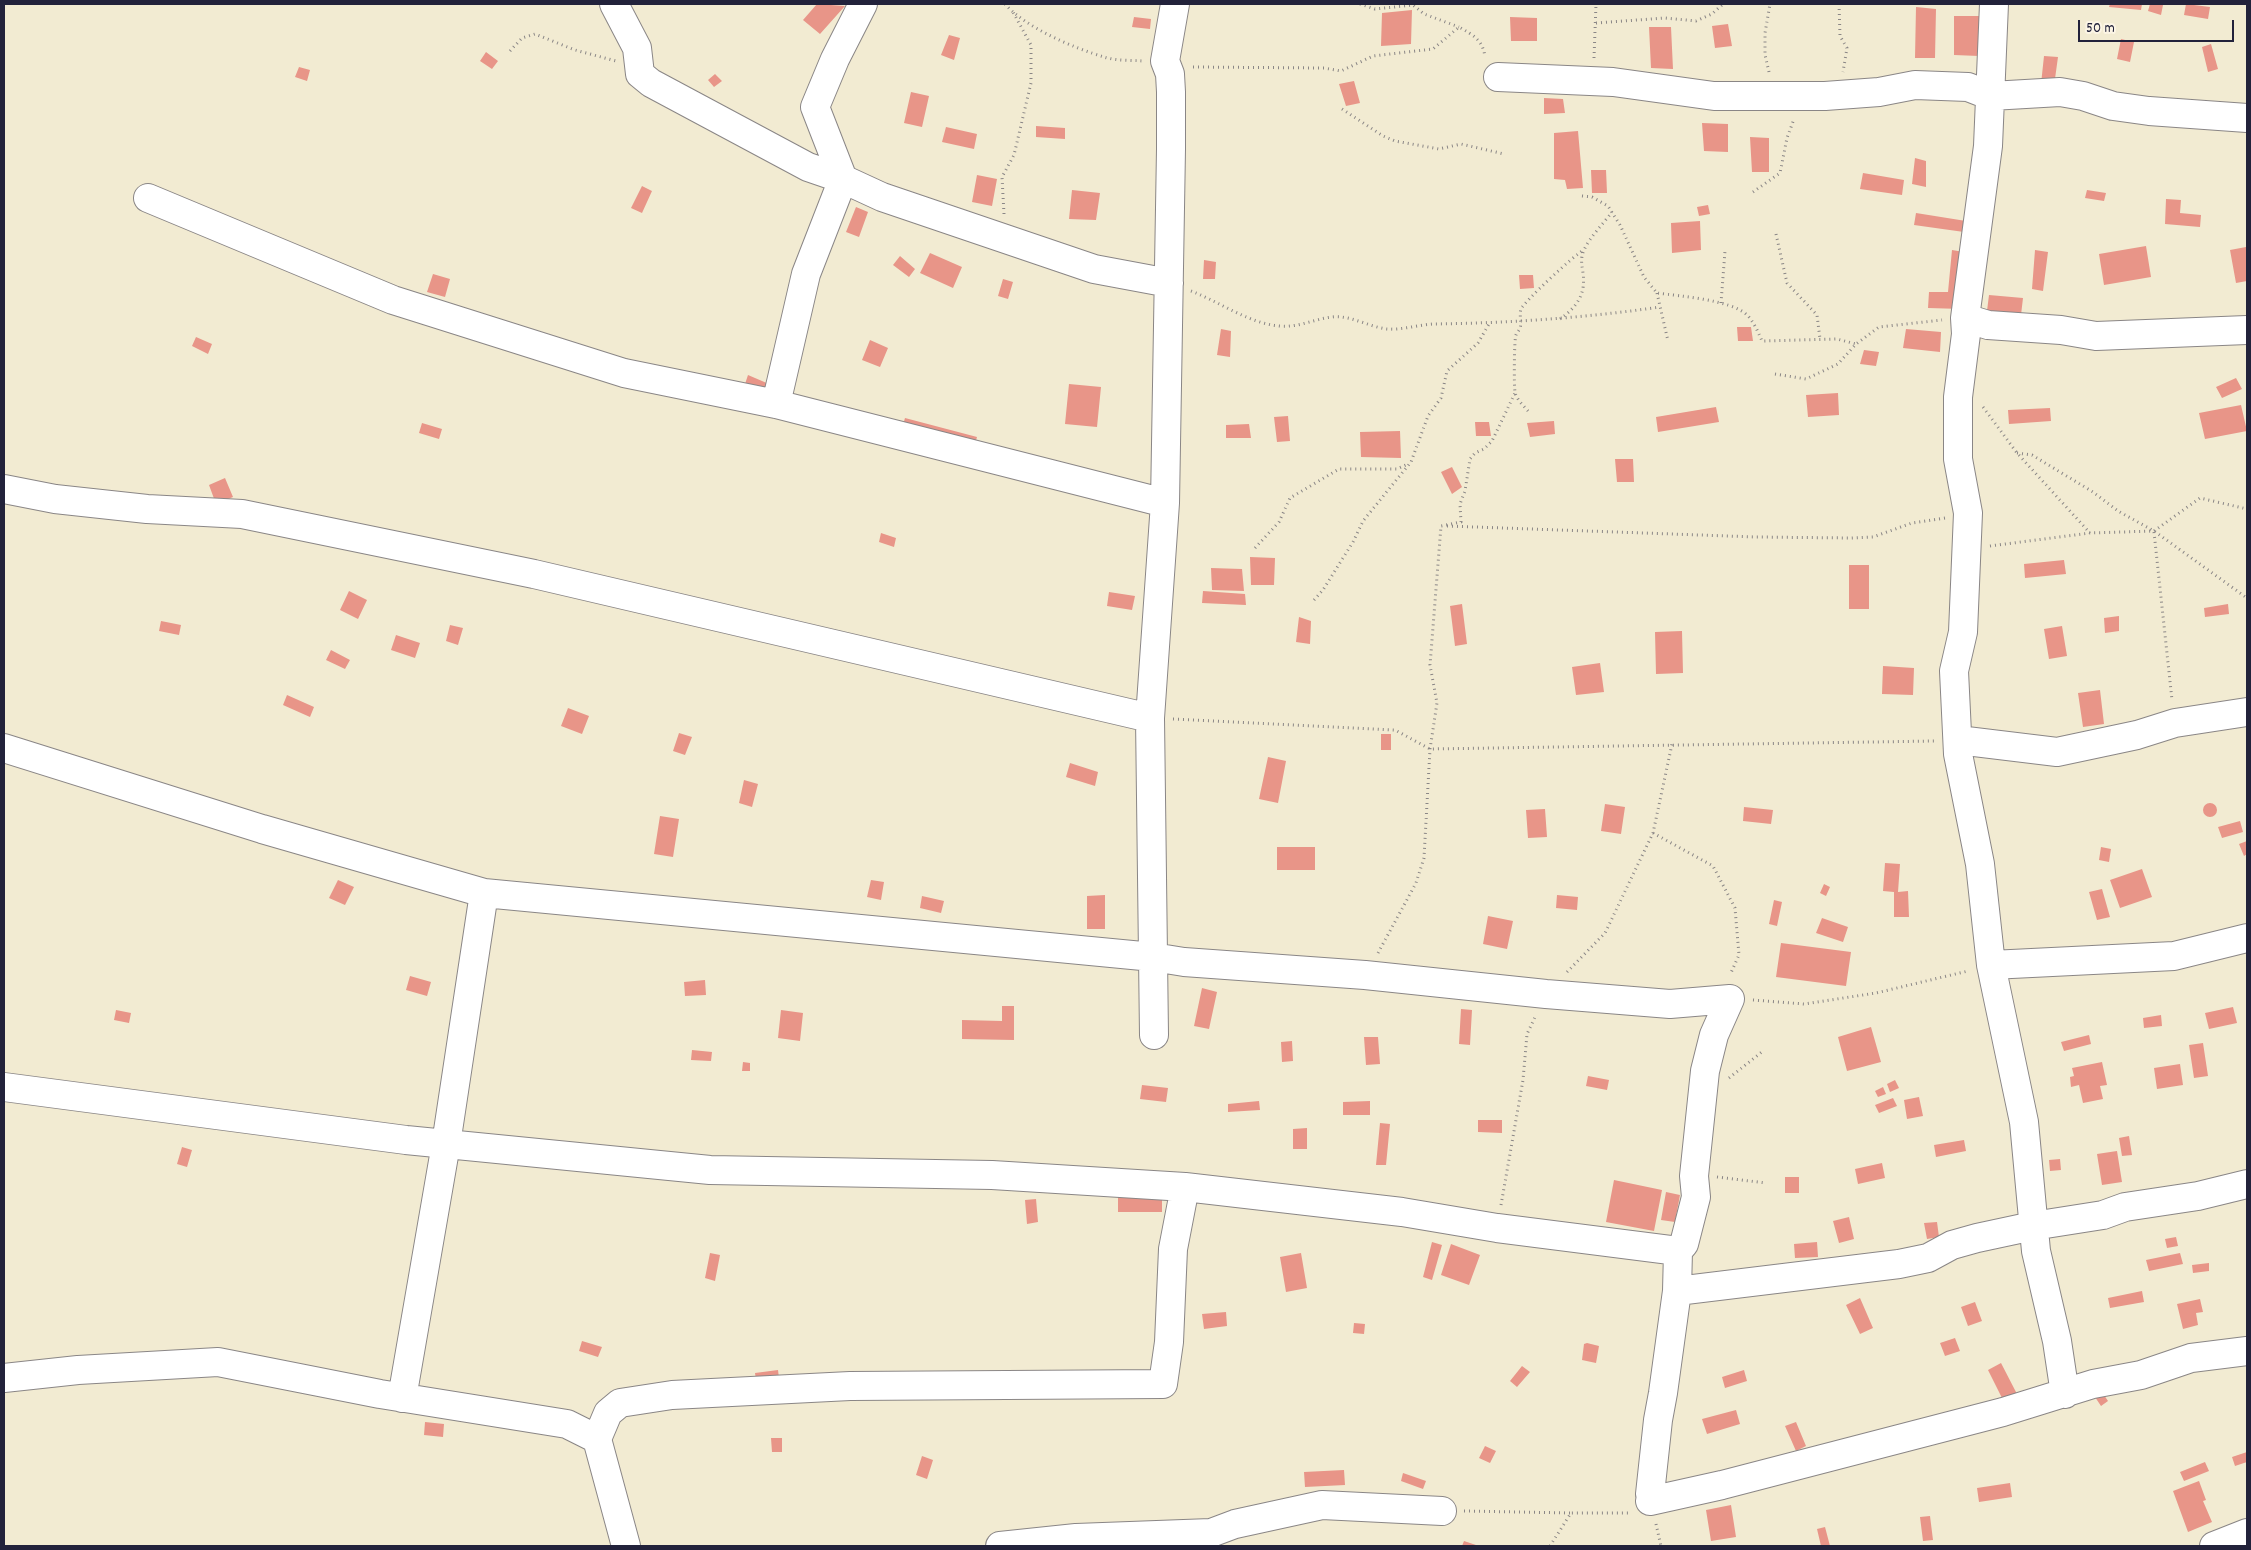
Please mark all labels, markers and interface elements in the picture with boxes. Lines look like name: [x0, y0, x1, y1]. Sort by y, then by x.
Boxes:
scale bar: [2081, 10, 2237, 42]
text: 50 m: [2086, 18, 2115, 40]

